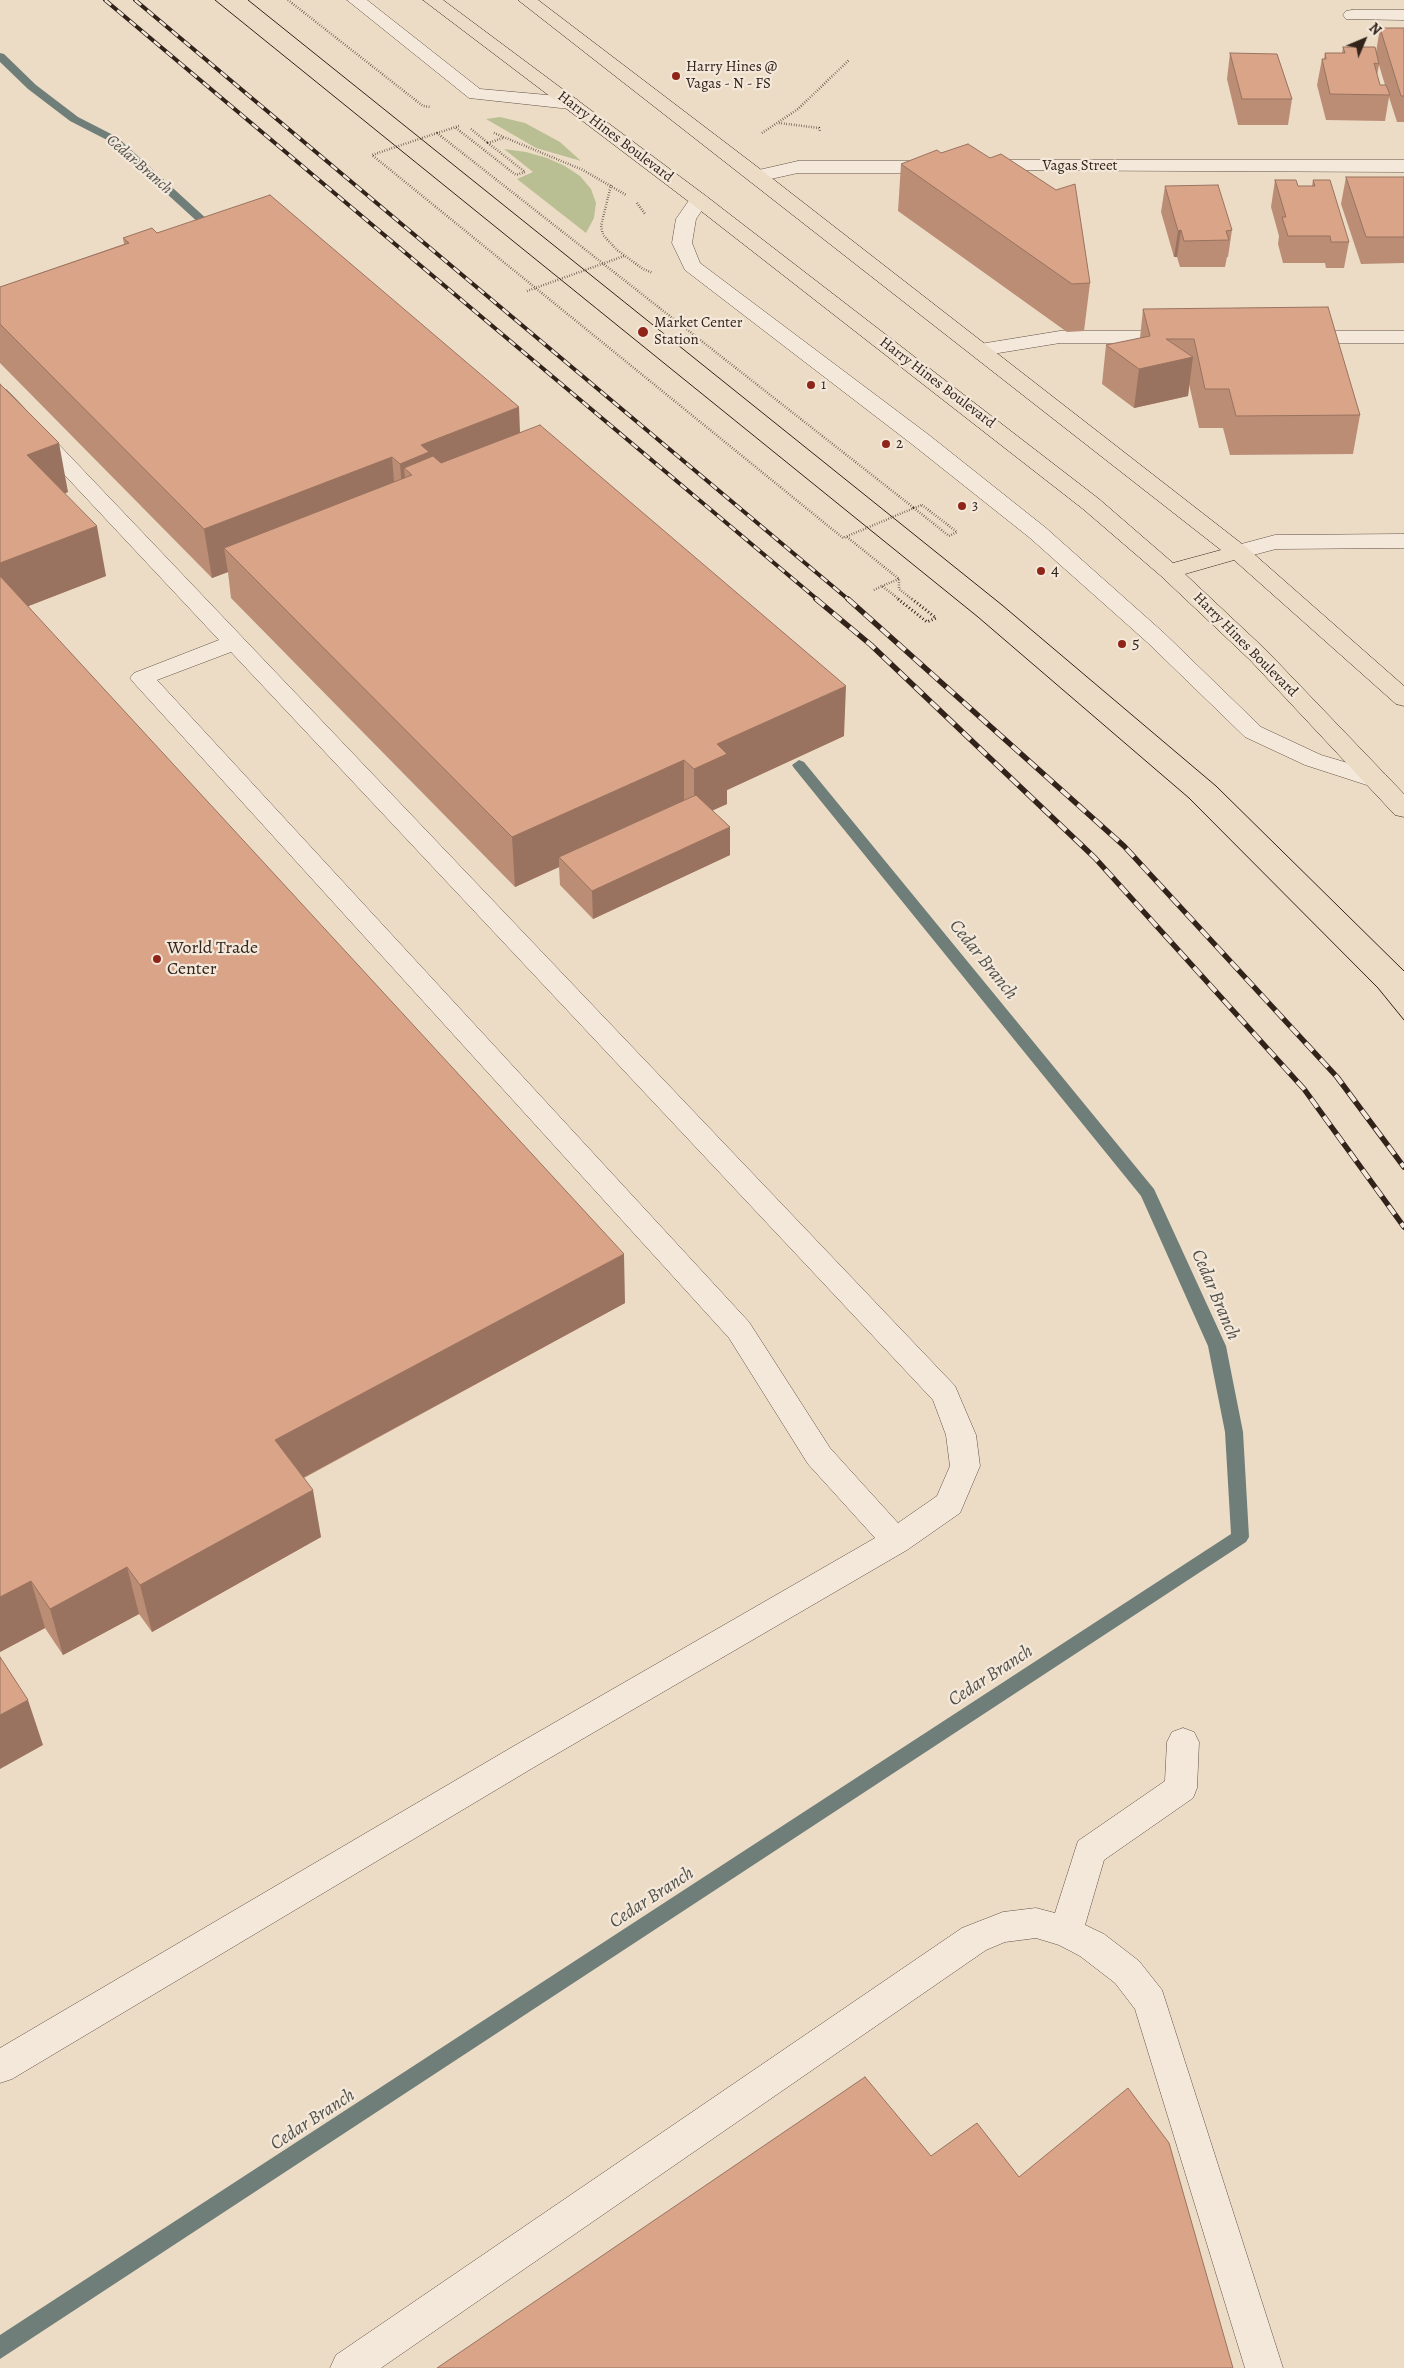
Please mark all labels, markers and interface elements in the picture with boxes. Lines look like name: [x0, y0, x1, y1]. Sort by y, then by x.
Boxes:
north arrow: [1339, 15, 1389, 65]
text: N: [1365, 19, 1385, 39]
place label: Harry Hines @ Vagas - N - FS: [686, 58, 777, 93]
marker: Harry Hines @ Vagas - N - FS: [670, 70, 682, 82]
street label: Harry Hines Boulevard: [553, 88, 677, 186]
water label: Cedar Branch: [102, 131, 176, 199]
street label: Vagas Street: [1042, 157, 1118, 175]
place label: Market Center Station: [654, 314, 743, 349]
marker: Market Center Station: [636, 325, 650, 339]
street label: Harry Hines Boulevard: [875, 334, 999, 432]
place label: 1: [821, 376, 826, 394]
marker: 1: [805, 379, 817, 391]
place label: 2: [896, 435, 903, 453]
marker: 2: [880, 438, 892, 450]
place label: 3: [972, 497, 978, 515]
marker: 3: [956, 500, 968, 512]
place label: 4: [1051, 560, 1059, 582]
marker: 4: [1035, 565, 1047, 577]
street label: Harry Hines Boulevard: [1189, 589, 1301, 701]
place label: 5: [1132, 633, 1140, 655]
marker: 5: [1116, 638, 1128, 650]
water label: Cedar Branch: [944, 915, 1022, 1005]
place label: World Trade Center: [167, 938, 258, 981]
marker: World Trade Center: [151, 953, 163, 965]
water label: Cedar Branch: [1186, 1246, 1244, 1344]
water label: Cedar Branch: [944, 1640, 1038, 1712]
water label: Cedar Branch: [605, 1862, 699, 1934]
water label: Cedar Branch: [266, 2084, 360, 2156]

